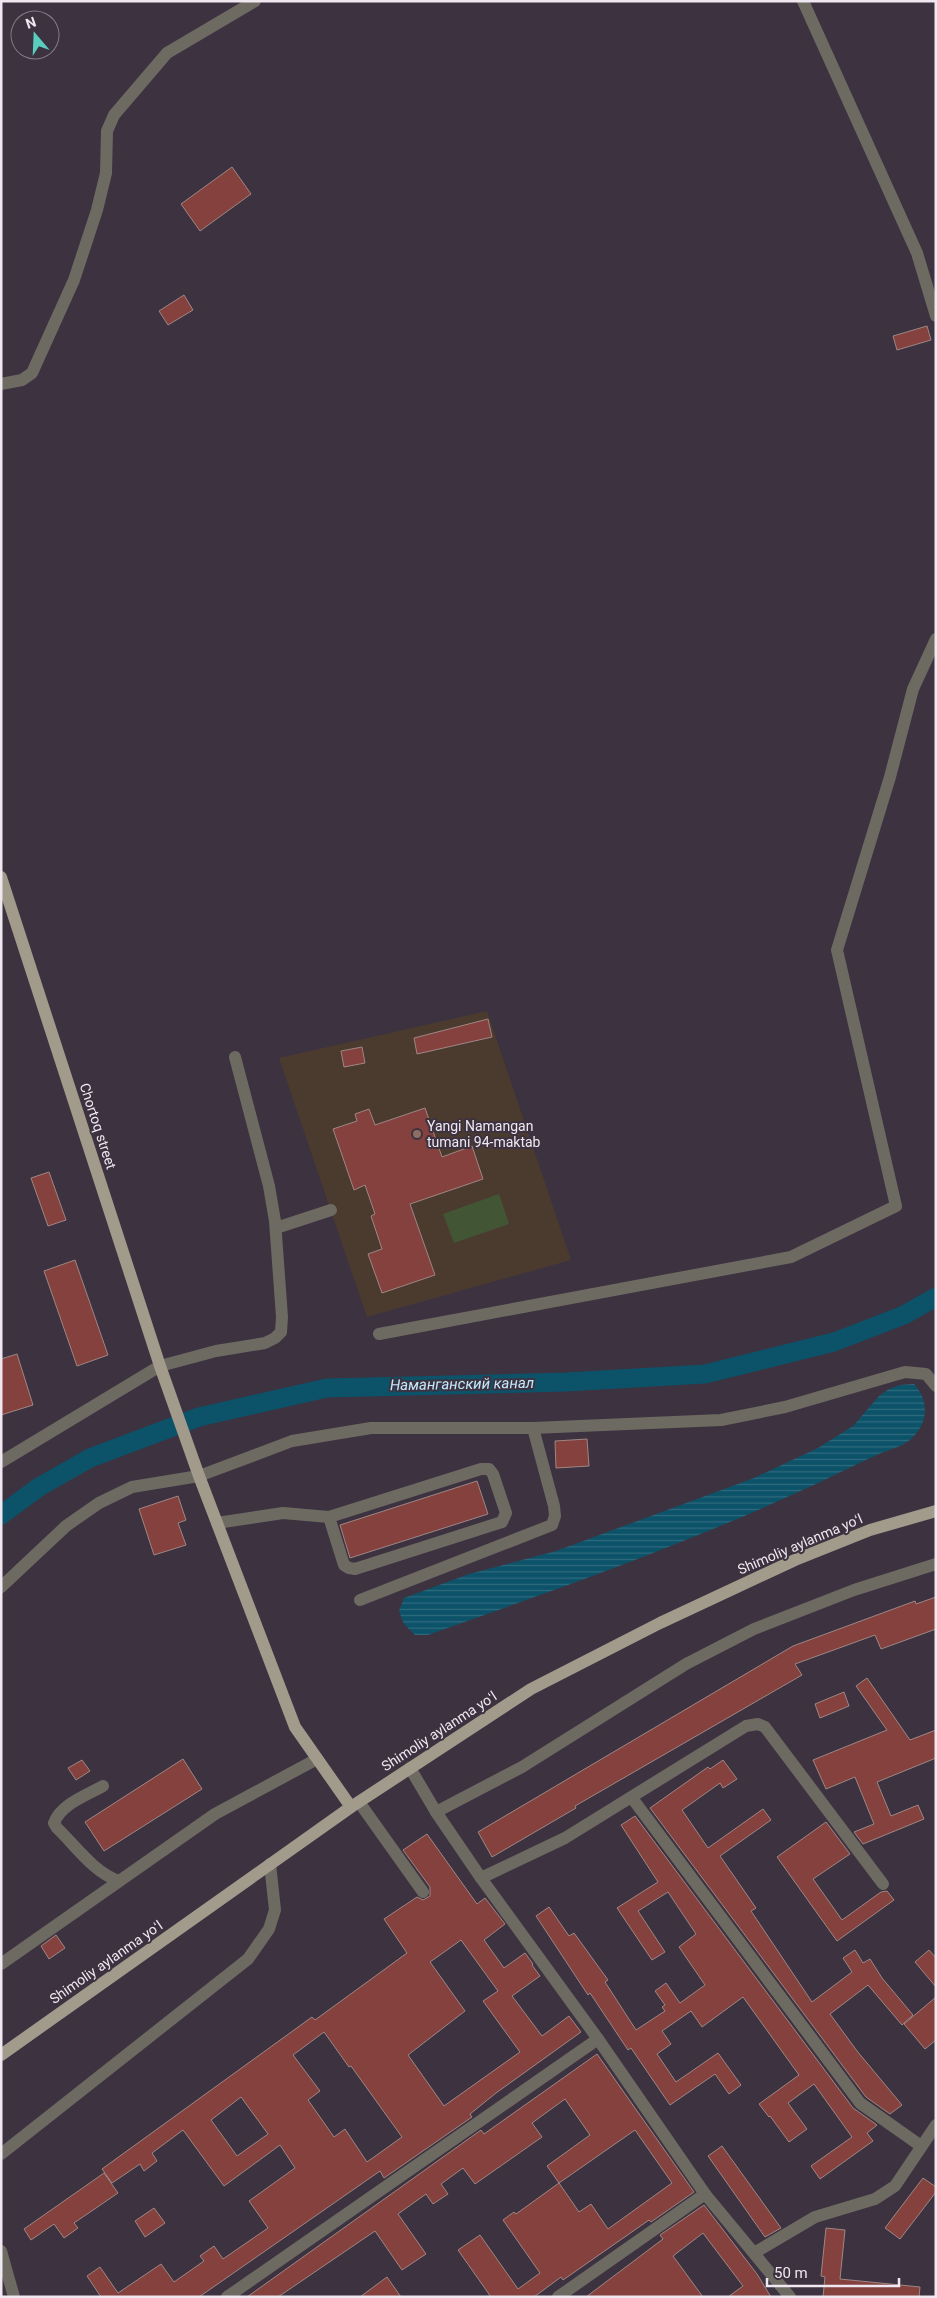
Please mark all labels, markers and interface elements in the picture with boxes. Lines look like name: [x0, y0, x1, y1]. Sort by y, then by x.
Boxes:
north arrow: [10, 10, 60, 60]
text: N: [23, 14, 38, 32]
street label: Chortoq street: [77, 1081, 120, 1171]
place label: Yangi Namangan tumani 94-maktab: [427, 1118, 541, 1150]
marker: Yangi Namangan tumani 94-maktab: [411, 1128, 423, 1140]
water label: Наманганский канал: [390, 1374, 534, 1394]
street label: Shimoliy aylanma yoʻl: [735, 1510, 865, 1578]
street label: Shimoliy aylanma yoʻl: [379, 1688, 499, 1774]
street label: Shimoliy aylanma yoʻl: [47, 1917, 165, 2007]
scale bar: [767, 2256, 900, 2288]
text: 50 m: [774, 2264, 808, 2282]

